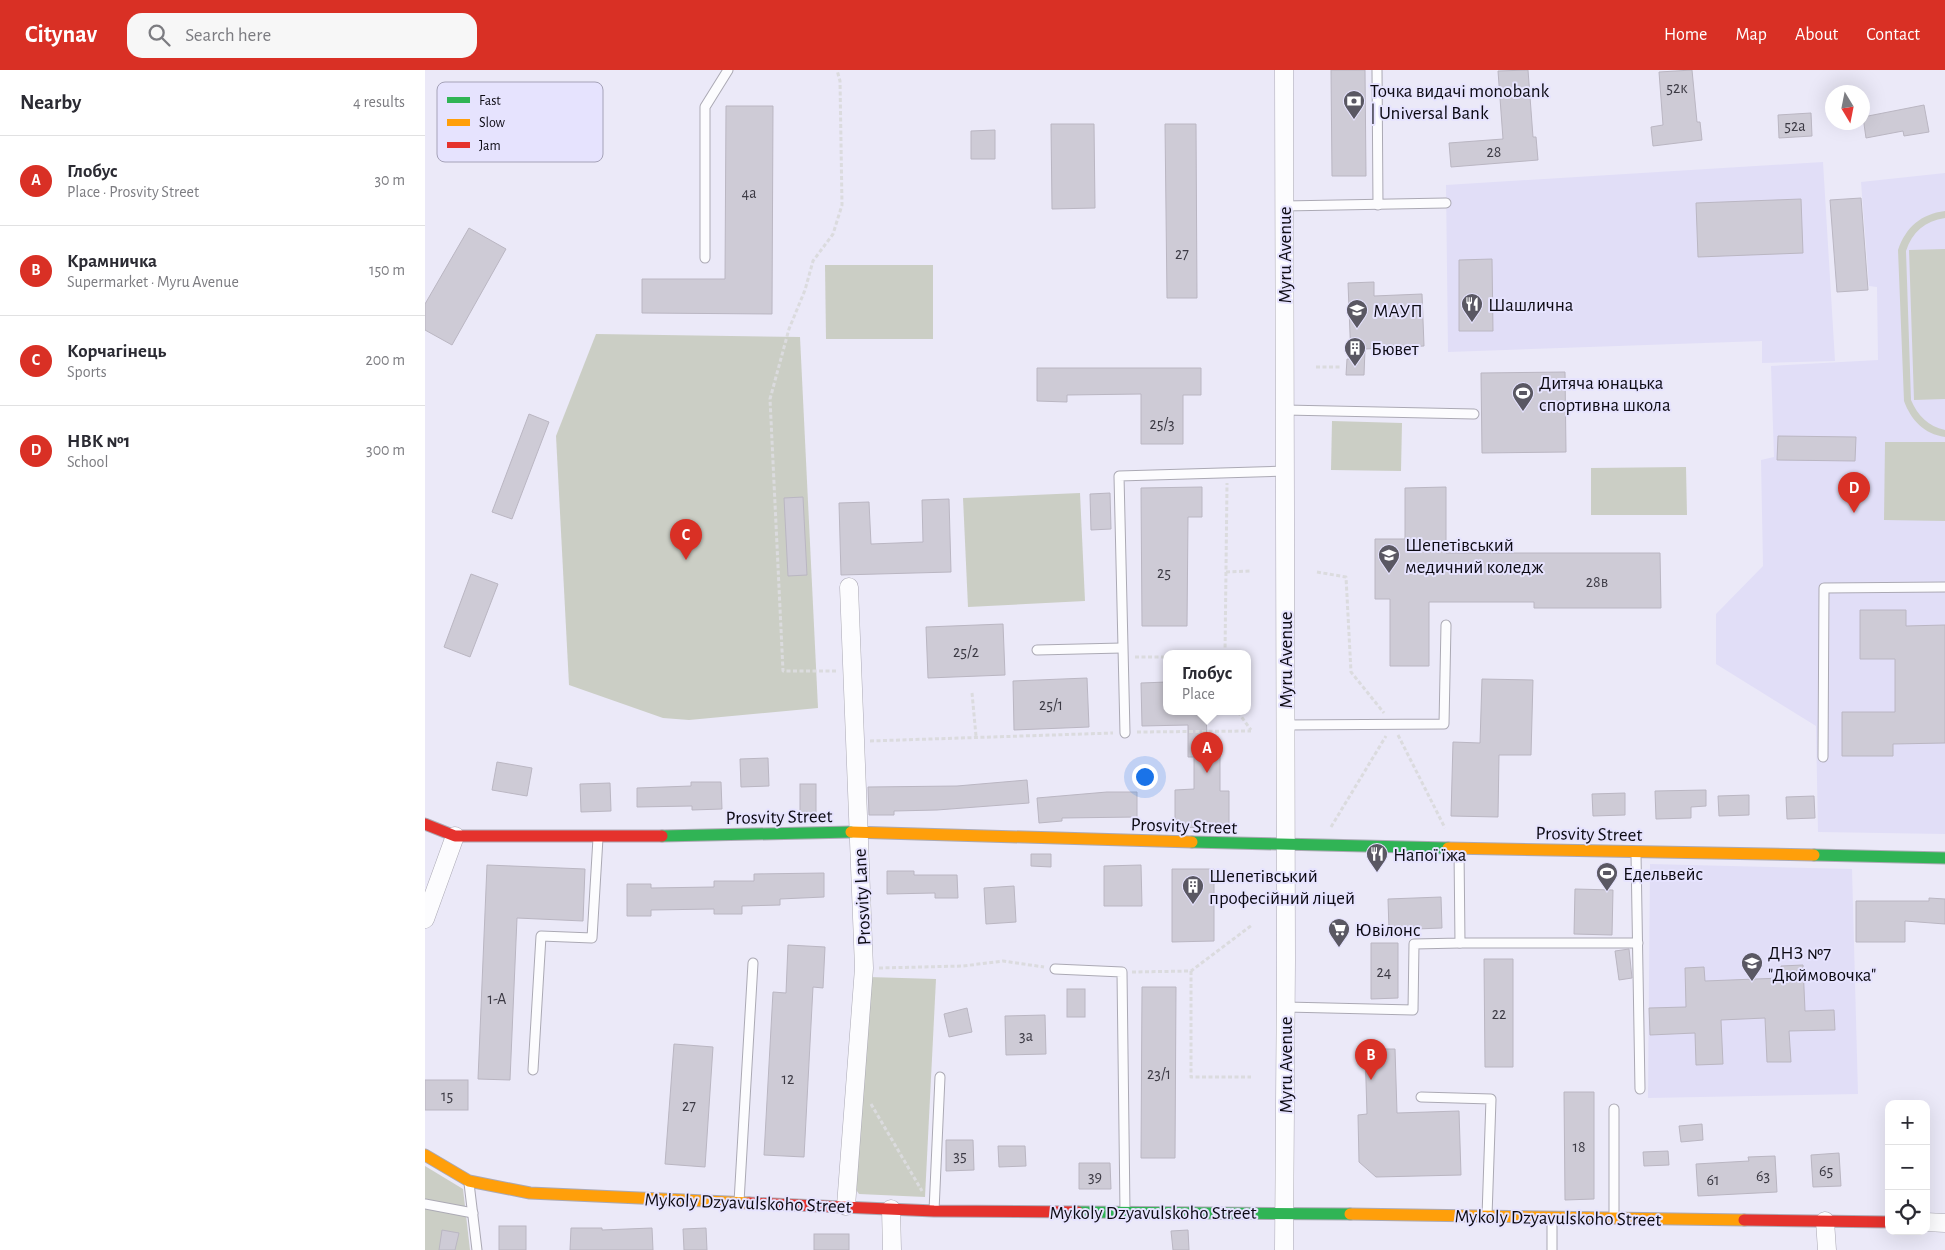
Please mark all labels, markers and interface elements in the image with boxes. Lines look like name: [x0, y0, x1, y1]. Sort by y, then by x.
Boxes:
search box: [127, 13, 477, 58]
icon: search: [145, 21, 173, 49]
text: Citynav: [25, 23, 97, 47]
text: Search here: [185, 26, 271, 45]
text: Home: [1664, 26, 1707, 44]
text: Map: [1735, 26, 1767, 44]
text: About: [1795, 26, 1838, 44]
text: Contact: [1866, 26, 1920, 44]
house number: 52к: [1666, 80, 1688, 96]
legend: [437, 82, 603, 162]
place label: Точка видачі monobank | Universal Bank: [1370, 82, 1550, 124]
north arrow: [1825, 85, 1870, 130]
bank icon: Точка видачі monobank | Universal Bank: [1342, 89, 1366, 120]
text: Nearby: [20, 92, 81, 113]
text: 4 results: [353, 94, 405, 110]
text: Fast: [479, 94, 501, 108]
text: Slow: [479, 116, 506, 130]
house number: 52а: [1784, 118, 1806, 134]
text: Jam: [479, 139, 501, 153]
house number: 28: [1487, 144, 1501, 160]
text: Глобус: [67, 162, 118, 181]
text: A: [31, 172, 41, 188]
text: 30 m: [375, 172, 405, 188]
text: Place · Prosvity Street: [67, 184, 199, 200]
house number: 4а: [741, 185, 757, 201]
street label: Myru Avenue: [1276, 206, 1295, 304]
house number: 27: [1175, 246, 1189, 262]
text: Крамничка: [67, 252, 157, 271]
text: B: [31, 262, 41, 278]
text: 150 m: [369, 262, 405, 278]
text: Supermarket · Myru Avenue: [67, 274, 239, 290]
restaurant icon: Шашлична: [1460, 292, 1484, 323]
place label: Шашлична: [1488, 296, 1574, 315]
school or university icon: МАУП: [1345, 298, 1369, 329]
place label: МАУП: [1373, 302, 1423, 321]
building icon: Бювет: [1343, 336, 1367, 367]
place label: Бювет: [1371, 340, 1419, 359]
text: Корчагінець: [67, 342, 166, 361]
text: C: [32, 352, 40, 368]
text: 200 m: [365, 352, 405, 368]
text: Sports: [67, 364, 107, 380]
place label: Дитяча юнацька спортивна школа: [1539, 374, 1671, 415]
sports icon: Дитяча юнацька спортивна школа: [1511, 381, 1535, 412]
house number: 25/3: [1149, 416, 1175, 432]
text: НВК №1: [67, 432, 130, 451]
text: D: [31, 442, 41, 458]
text: 300 m: [366, 442, 405, 458]
text: School: [67, 454, 108, 470]
pin: D: [1838, 472, 1870, 513]
pin: C: [670, 519, 702, 560]
place label: Шепетівський медичний коледж: [1405, 536, 1544, 577]
school or university icon: Шепетівський медичний коледж: [1377, 543, 1401, 574]
house number: 25: [1157, 565, 1171, 581]
house number: 28в: [1586, 574, 1608, 590]
street label: Myru Avenue: [1277, 611, 1296, 709]
house number: 25/2: [953, 644, 979, 660]
popup: [1163, 650, 1251, 715]
text: Глобус: [1182, 664, 1232, 683]
text: Place: [1182, 686, 1215, 702]
house number: 25/1: [1039, 697, 1063, 713]
pin: A: [1191, 732, 1223, 773]
your location: [1132, 764, 1158, 790]
street label: Prosvity Street: [725, 807, 833, 828]
street label: Prosvity Street: [1130, 815, 1238, 838]
street label: Prosvity Street: [1535, 824, 1643, 845]
restaurant icon: Напої їжа: [1365, 842, 1389, 873]
place label: Напої їжа: [1393, 846, 1467, 865]
street label: Prosvity Lane: [850, 848, 875, 946]
sports icon: Едельвейс: [1595, 861, 1619, 892]
place label: Едельвейс: [1623, 865, 1703, 884]
place label: Шепетівський професійний ліцей: [1209, 867, 1355, 908]
building icon: Шепетівський професійний ліцей: [1181, 874, 1205, 905]
supermarket icon: Ювілонс: [1327, 917, 1351, 948]
place label: Ювілонс: [1355, 921, 1421, 940]
place label: ДНЗ №7 "Дюймовочка": [1768, 944, 1876, 985]
school or university icon: ДНЗ №7 "Дюймовочка": [1740, 951, 1764, 982]
house number: 24: [1377, 964, 1392, 980]
house number: 1-А: [487, 991, 507, 1007]
house number: 22: [1492, 1006, 1506, 1022]
street label: Myru Avenue: [1277, 1016, 1296, 1114]
house number: 3а: [1019, 1028, 1033, 1044]
pin: B: [1355, 1039, 1387, 1080]
house number: 23/1: [1147, 1066, 1171, 1082]
house number: 12: [782, 1071, 794, 1087]
house number: 15: [441, 1088, 453, 1104]
house number: 27: [682, 1098, 696, 1114]
map controls: [1885, 1100, 1930, 1235]
button: +: [1885, 1100, 1930, 1145]
house number: 18: [1572, 1139, 1586, 1155]
button: −: [1885, 1145, 1930, 1190]
house number: 35: [953, 1148, 967, 1164]
house number: 65: [1819, 1163, 1833, 1179]
house number: 63: [1756, 1168, 1770, 1184]
house number: 39: [1088, 1169, 1102, 1185]
house number: 61: [1706, 1172, 1720, 1188]
street label: Mykoly Dzyavulskoho Street: [644, 1190, 852, 1217]
button: locate: [1885, 1190, 1930, 1235]
street label: Mykoly Dzyavulskoho Street: [1049, 1204, 1257, 1223]
street label: Mykoly Dzyavulskoho Street: [1454, 1207, 1662, 1230]

